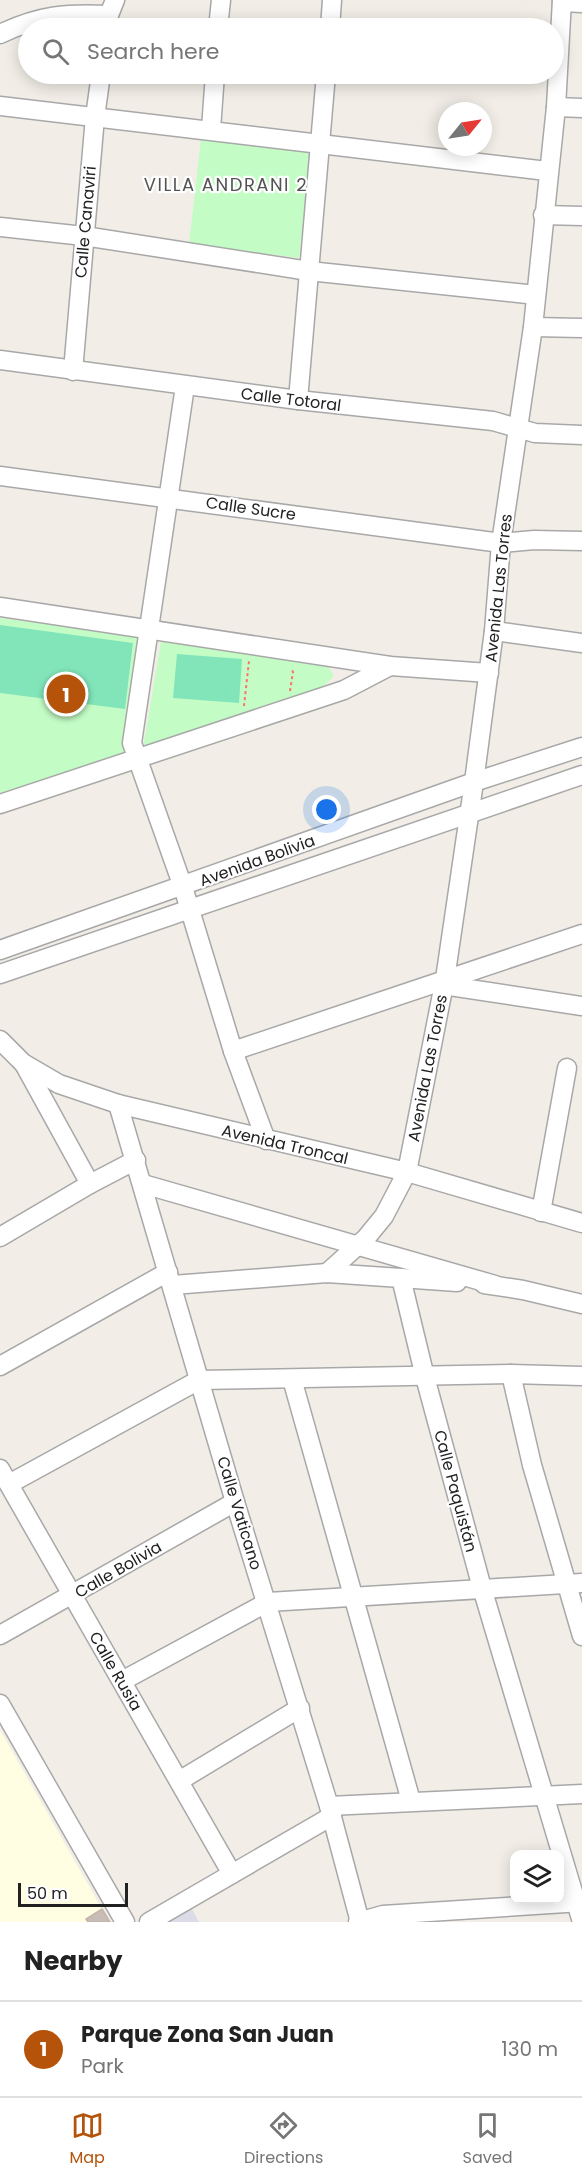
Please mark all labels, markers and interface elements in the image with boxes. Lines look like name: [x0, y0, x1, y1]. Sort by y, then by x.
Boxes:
search box: [18, 18, 564, 84]
icon: search: [39, 35, 72, 68]
text: Search here: [87, 36, 220, 67]
north arrow: [438, 102, 492, 156]
street label: Calle Canaviri: [69, 165, 102, 279]
district label: VILLA ANDRANI 2: [144, 172, 308, 197]
street label: Calle Totoral: [239, 382, 342, 417]
street label: Calle Sucre: [205, 491, 297, 526]
street label: Avenida Las Torres: [479, 513, 518, 663]
pin: 1: [46, 672, 86, 716]
your location: [312, 795, 341, 824]
street label: Avenida Bolivia: [196, 829, 318, 892]
street label: Avenida Las Torres: [402, 993, 453, 1144]
street label: Avenida Troncal: [219, 1119, 350, 1170]
street label: Calle Paquistán: [428, 1428, 483, 1555]
street label: Calle Vaticano: [211, 1454, 268, 1573]
street label: Calle Bolivia: [71, 1535, 166, 1604]
street label: Calle Rusia: [84, 1627, 148, 1715]
map controls: [510, 1850, 564, 1904]
button: layers: [510, 1850, 564, 1904]
scale bar: [18, 1880, 128, 1908]
text: 50 m: [27, 1882, 68, 1905]
text: Nearby: [24, 1943, 122, 1979]
text: Parque Zona San Juan: [81, 2019, 334, 2050]
text: 1: [40, 2035, 47, 2063]
text: 130 m: [501, 2035, 558, 2063]
text: Park: [81, 2052, 124, 2080]
tab: Map: [70, 2109, 105, 2170]
tab: Directions: [244, 2109, 323, 2170]
tab: Saved: [463, 2109, 512, 2170]

